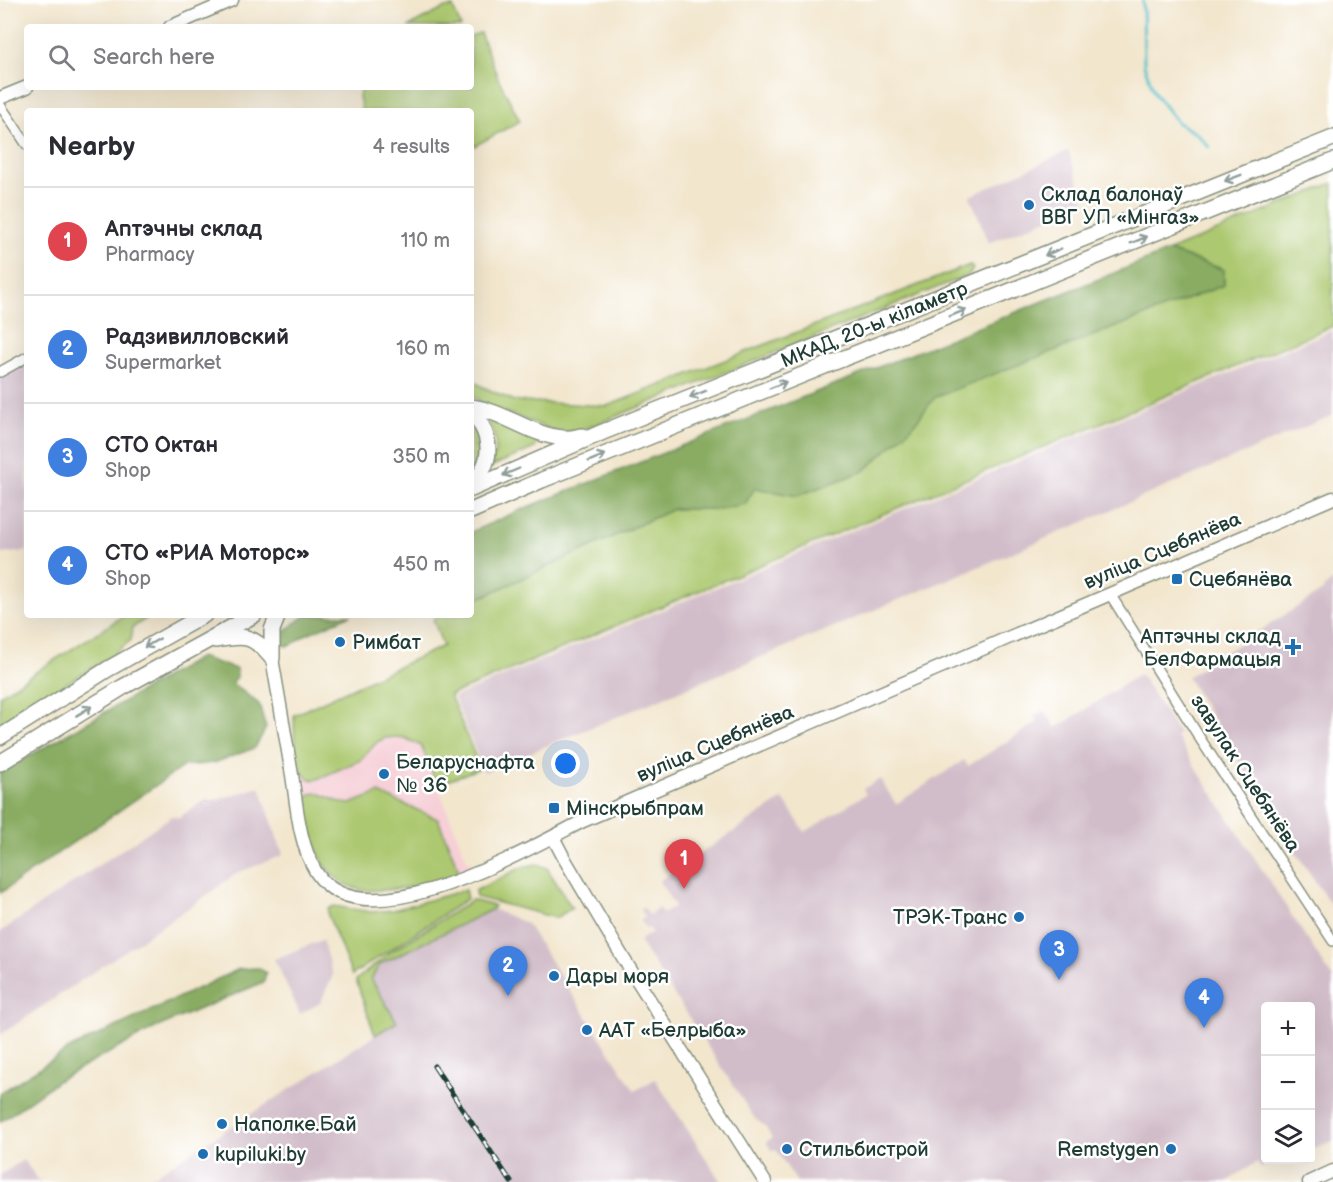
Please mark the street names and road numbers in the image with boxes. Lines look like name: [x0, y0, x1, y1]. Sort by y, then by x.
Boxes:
street label: МКАД, 20-ы кіламетр: [778, 276, 972, 373]
street label: вуліца Сцебянёва: [1080, 506, 1244, 594]
street label: завулак Сцебянёва: [1185, 690, 1305, 857]
street label: вуліца Сцебянёва: [633, 700, 798, 788]

